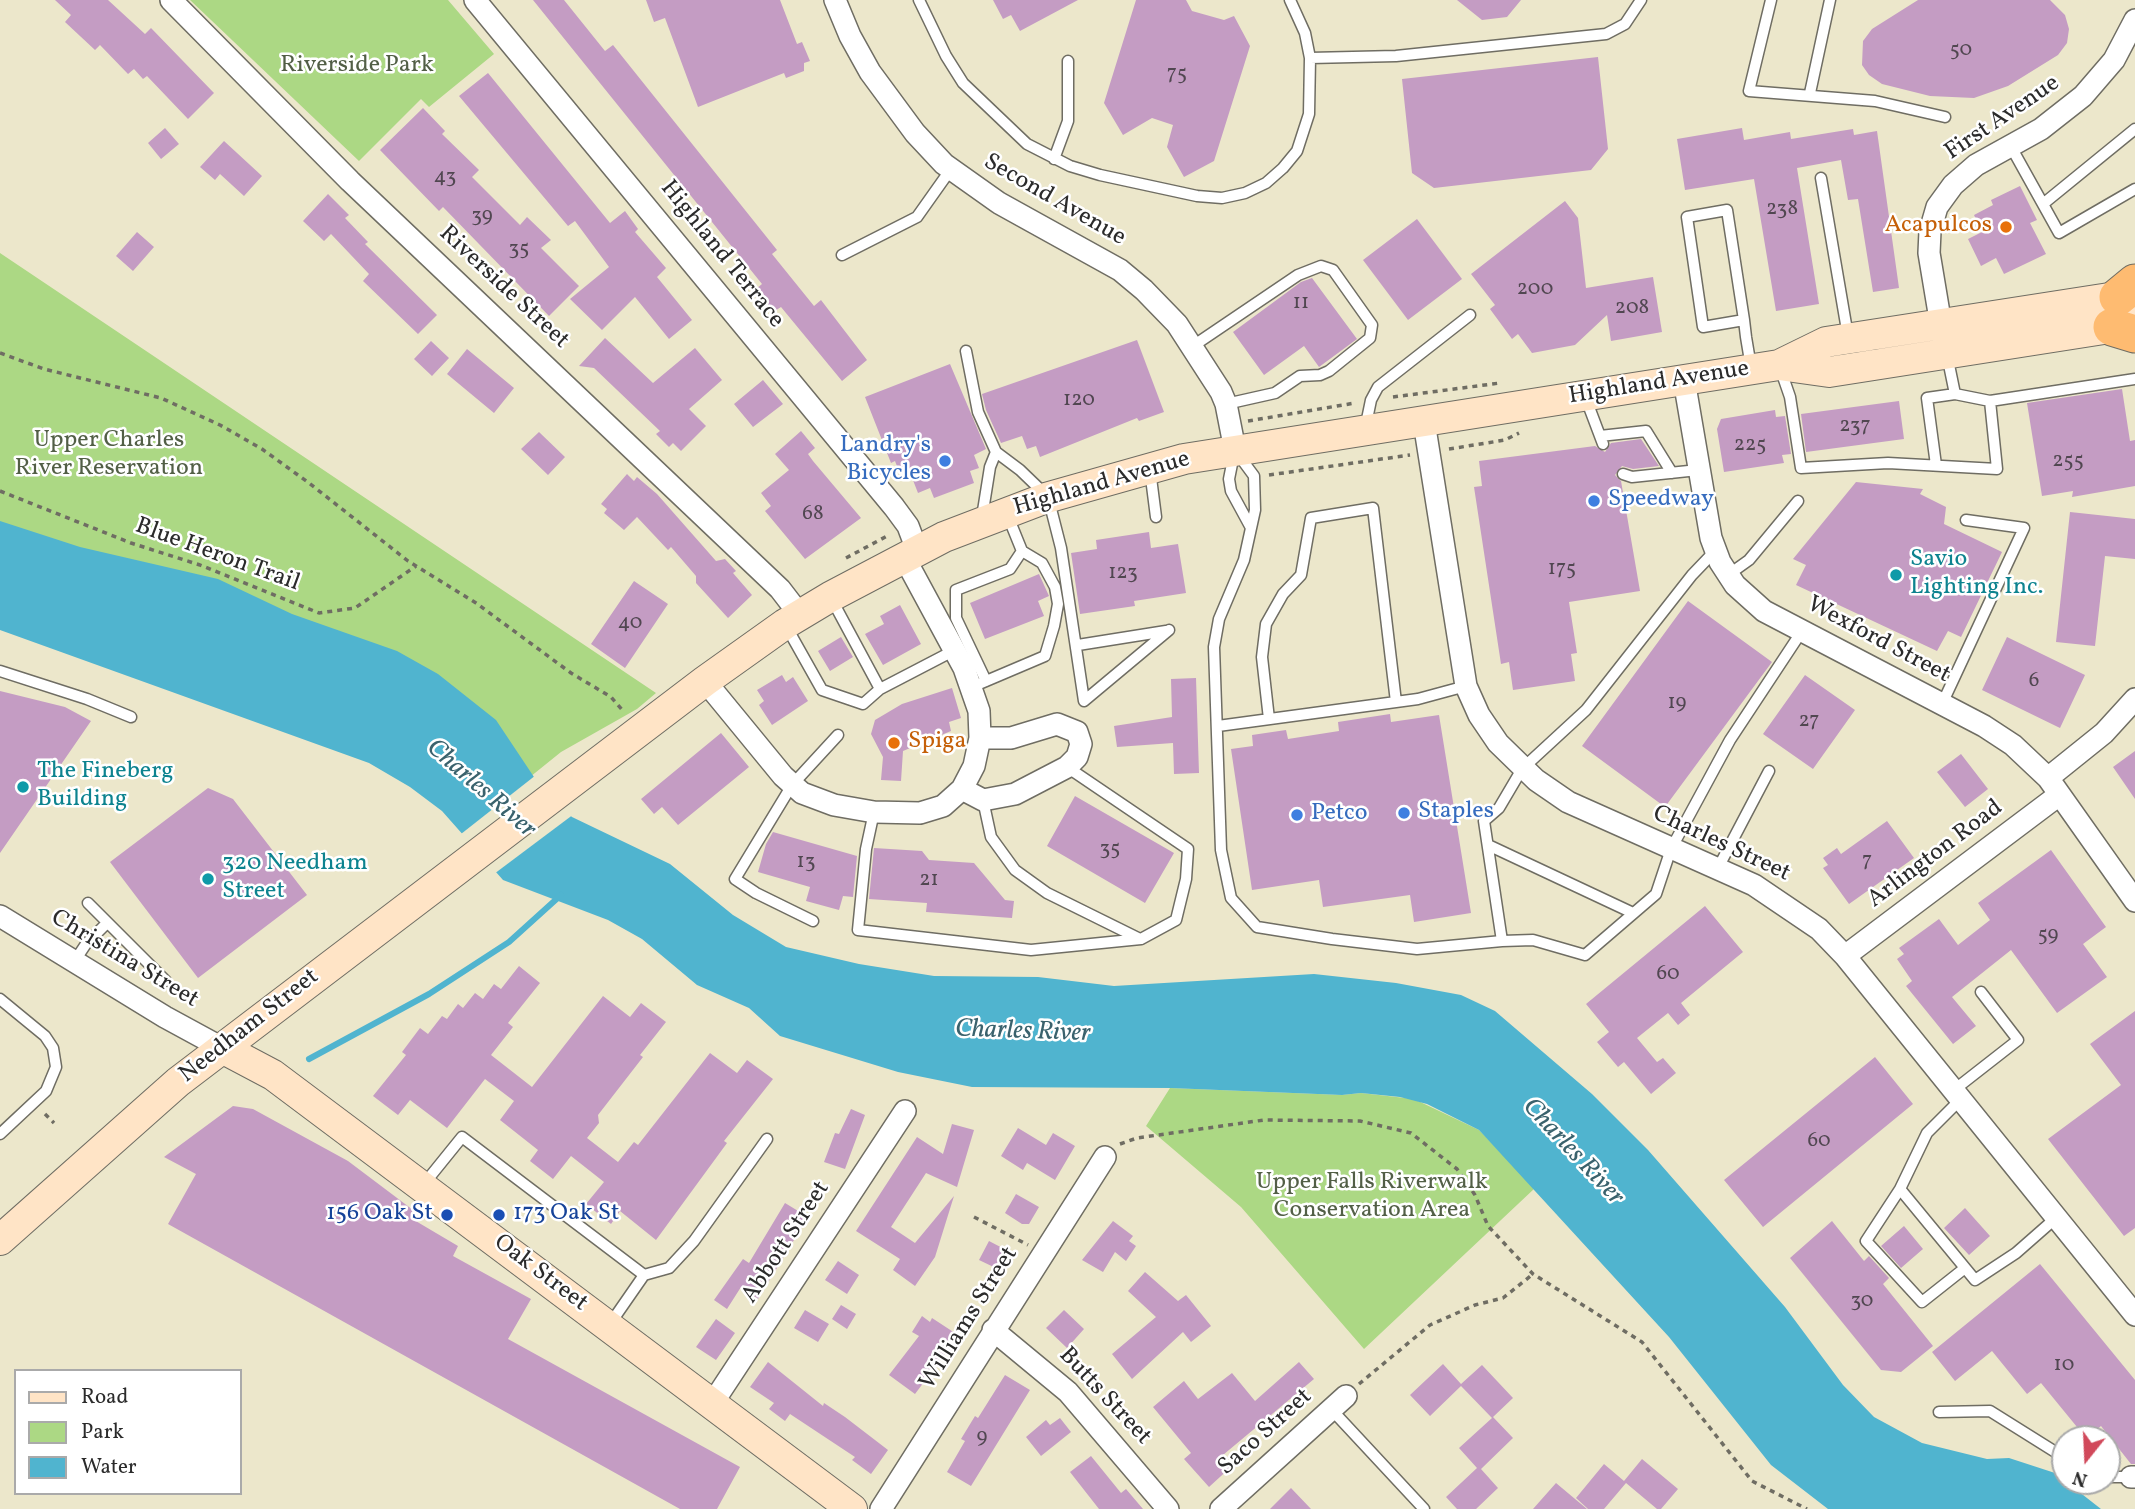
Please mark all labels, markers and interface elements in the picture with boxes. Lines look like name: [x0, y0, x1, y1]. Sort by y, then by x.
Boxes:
house number: 50: [1950, 38, 1972, 64]
park label: Riverside Park: [280, 53, 434, 81]
house number: 75: [1167, 62, 1187, 88]
street label: First Avenue: [1940, 70, 2066, 168]
street label: Second Avenue: [978, 149, 1130, 253]
house number: 43: [434, 165, 456, 191]
street label: Highland Terrace: [653, 175, 789, 335]
house number: 238: [1766, 197, 1798, 223]
house number: 39: [471, 204, 493, 230]
place label: Acapulcos: [1885, 213, 1992, 241]
marker: Acapulcos: [1998, 219, 2014, 235]
street label: Riverside Street: [432, 220, 574, 356]
house number: 35: [509, 237, 529, 263]
house number: 200: [1517, 277, 1553, 303]
house number: 11: [1293, 291, 1309, 317]
house number: 208: [1615, 296, 1649, 322]
street label: Highland Avenue: [1567, 356, 1751, 412]
house number: 120: [1063, 388, 1095, 414]
house number: 237: [1839, 414, 1871, 440]
park label: Upper Charles River Reservation: [15, 428, 203, 484]
place label: Landry's Bicycles: [840, 433, 931, 489]
house number: 225: [1734, 433, 1766, 459]
street label: Highland Avenue: [1010, 446, 1194, 524]
house number: 255: [2052, 449, 2084, 475]
marker: Landry's Bicycles: [937, 453, 953, 469]
place label: Speedway: [1608, 487, 1714, 515]
marker: Speedway: [1586, 493, 1602, 509]
house number: 68: [802, 502, 824, 528]
street label: Blue Heron Trail: [131, 513, 303, 599]
place label: Savio Lighting Inc.: [1910, 547, 2043, 603]
house number: 175: [1548, 557, 1576, 583]
house number: 123: [1108, 561, 1138, 587]
marker: Savio Lighting Inc.: [1888, 567, 1904, 583]
street label: Wexford Street: [1801, 591, 1955, 691]
house number: 40: [618, 611, 642, 637]
house number: 6: [2029, 669, 2039, 695]
house number: 19: [1667, 691, 1687, 717]
house number: 27: [1799, 709, 1819, 735]
place label: Spiga: [908, 729, 966, 757]
water label: Charles River: [419, 734, 541, 846]
marker: Spiga: [886, 735, 902, 751]
place label: The Fineberg Building: [37, 759, 174, 815]
marker: The Fineberg Building: [15, 779, 31, 795]
street label: Arlington Road: [1863, 795, 2009, 915]
place label: Staples: [1418, 799, 1494, 827]
place label: Petco: [1311, 801, 1368, 829]
street label: Charles Street: [1648, 801, 1794, 889]
marker: Staples: [1396, 805, 1412, 821]
marker: Petco: [1289, 807, 1305, 823]
house number: 35: [1100, 837, 1120, 863]
house number: 7: [1862, 849, 1872, 875]
house number: 13: [797, 850, 815, 876]
place label: 320 Needham Street: [222, 851, 368, 907]
house number: 21: [919, 868, 939, 894]
marker: 320 Needham Street: [200, 871, 216, 887]
street label: Christina Street: [45, 905, 203, 1015]
house number: 59: [2038, 923, 2058, 949]
house number: 60: [1656, 962, 1680, 988]
street label: Needham Street: [174, 964, 326, 1090]
water label: Charles River: [955, 1015, 1091, 1051]
water label: Charles River: [1514, 1093, 1630, 1213]
house number: 60: [1807, 1129, 1831, 1155]
park label: Upper Falls Riverwalk Conservation Area: [1256, 1170, 1488, 1226]
street label: Abbott Street: [737, 1176, 837, 1310]
place label: 156 Oak St: [326, 1201, 433, 1229]
place label: 173 Oak St: [513, 1201, 619, 1229]
marker: 156 Oak St: [439, 1207, 455, 1223]
marker: 173 Oak St: [491, 1207, 507, 1223]
street label: Oak Street: [487, 1229, 593, 1319]
street label: Williams Street: [915, 1242, 1025, 1396]
house number: 30: [1851, 1289, 1873, 1315]
street label: Butts Street: [1052, 1342, 1156, 1452]
house number: 10: [2054, 1353, 2074, 1379]
legend: [14, 1369, 242, 1495]
text: Road: [81, 1383, 128, 1412]
street label: Saco Street: [1213, 1383, 1319, 1483]
text: Park: [81, 1418, 124, 1447]
house number: 9: [977, 1425, 987, 1451]
north arrow: [2051, 1425, 2121, 1495]
text: Water: [81, 1453, 137, 1482]
text: N: [2070, 1464, 2091, 1493]

